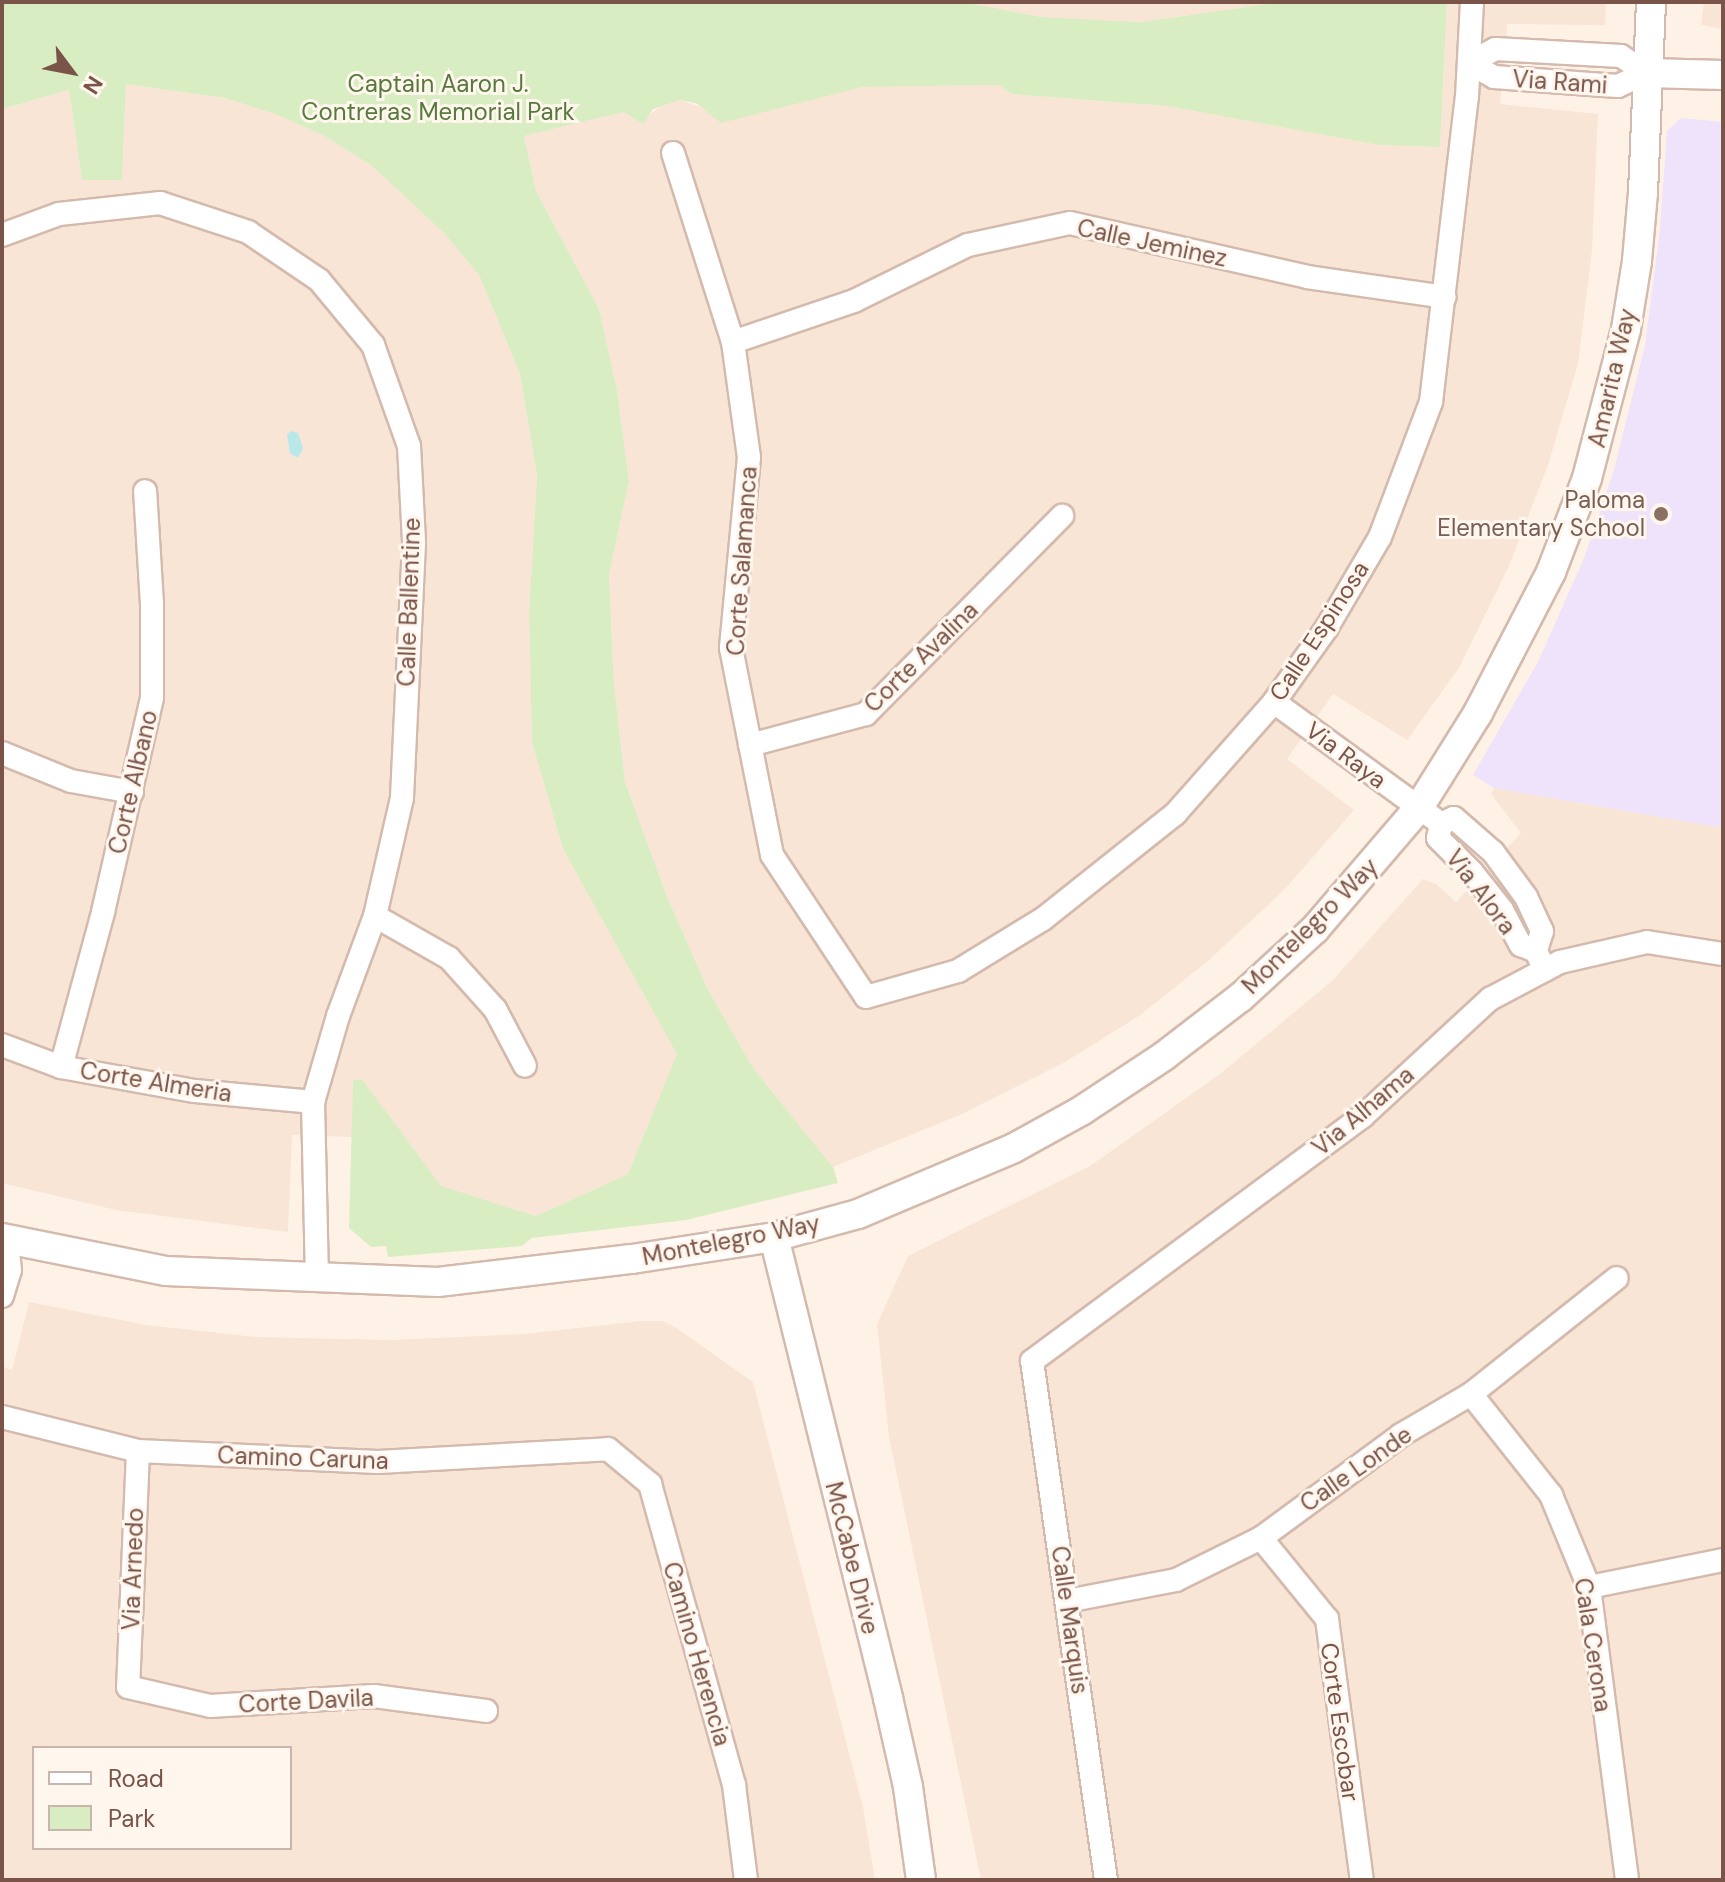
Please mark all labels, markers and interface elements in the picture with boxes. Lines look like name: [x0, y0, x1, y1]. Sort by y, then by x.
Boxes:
north arrow: [32, 32, 112, 112]
street label: Via Rami: [1511, 64, 1609, 100]
text: N: [76, 70, 109, 99]
park label: Captain Aaron J. Contreras Memorial Park: [301, 70, 575, 126]
street label: Calle Jeminez: [1075, 213, 1229, 273]
street label: Amarita Way: [1582, 306, 1642, 450]
street label: Corte Salamanca: [721, 465, 763, 657]
place label: Paloma Elementary School: [1437, 486, 1645, 542]
marker: Paloma Elementary School: [1652, 505, 1670, 523]
street label: Calle Ballentine: [392, 517, 426, 687]
street label: Calle Espinosa: [1263, 556, 1375, 706]
street label: Corte Avalina: [858, 596, 984, 718]
street label: Corte Albano: [102, 707, 164, 857]
street label: Via Raya: [1300, 715, 1392, 795]
street label: Via Alora: [1440, 844, 1522, 940]
street label: Montelegro Way: [1236, 852, 1384, 1000]
street label: Corte Almeria: [78, 1056, 234, 1108]
street label: Via Alhama: [1306, 1060, 1420, 1162]
street label: Montelegro Way: [640, 1209, 822, 1271]
street label: Calle Londe: [1295, 1420, 1417, 1518]
street label: Camino Caruna: [217, 1441, 389, 1475]
street label: McCabe Drive: [819, 1479, 885, 1637]
street label: Via Arnedo: [116, 1507, 150, 1631]
street label: Calle Marquis: [1045, 1544, 1095, 1696]
street label: Camino Herencia: [657, 1559, 737, 1749]
street label: Cala Cerona: [1568, 1576, 1618, 1714]
street label: Corte Escobar: [1315, 1641, 1365, 1803]
street label: Corte Davila: [238, 1683, 374, 1719]
legend: [32, 1746, 292, 1850]
text: Road: [108, 1763, 164, 1794]
text: Park: [108, 1803, 155, 1834]

